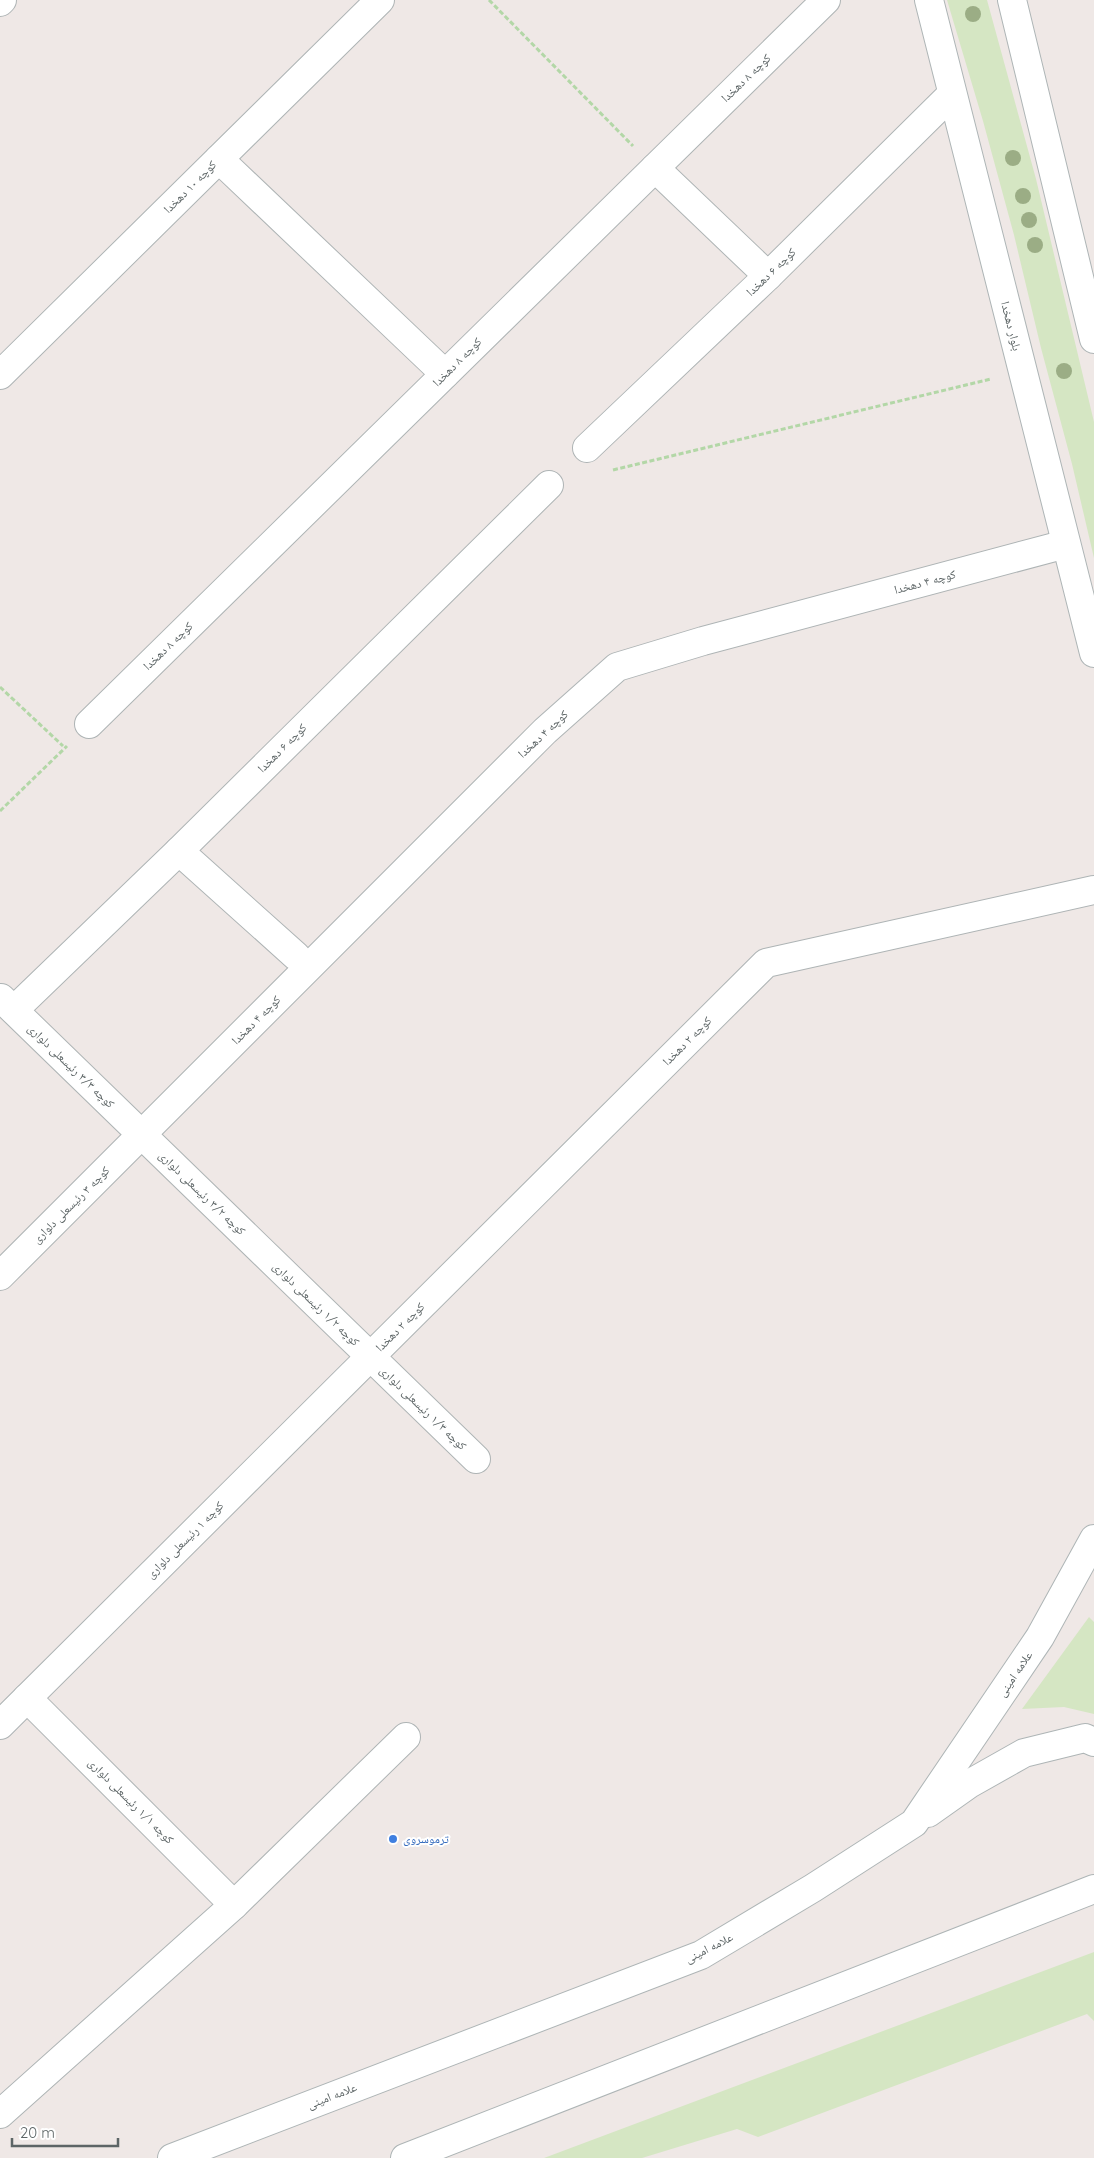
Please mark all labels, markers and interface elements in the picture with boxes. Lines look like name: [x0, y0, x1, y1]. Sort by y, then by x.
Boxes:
street label: کوچه ۸ دهخدا: [718, 50, 774, 105]
street label: کوچه ۱۰ دهخدا: [160, 157, 219, 216]
street label: کوچه ۶ دهخدا: [743, 244, 799, 299]
street label: بلوار دهخدا: [998, 300, 1025, 352]
street label: کوچه ۸ دهخدا: [429, 334, 484, 389]
street label: کوچه ۴ دهخدا: [892, 566, 957, 597]
street label: کوچه ۸ دهخدا: [140, 618, 196, 673]
street label: کوچه ۴ دهخدا: [514, 707, 571, 761]
street label: کوچه ۶ دهخدا: [254, 720, 309, 775]
street label: کوچه ۴ دهخدا: [228, 992, 283, 1047]
street label: کوچه ۲ دهخدا: [659, 1013, 714, 1068]
street label: کوچه ۳/۳ رئیسعلی دلواری: [25, 1020, 118, 1111]
street label: کوچه ۳/۲ رئیسعلی دلواری: [156, 1147, 249, 1238]
street label: کوچه ۳ رئیسعلی دلواری: [29, 1163, 113, 1247]
street label: کوچه ۱/۲ رئیسعلی دلواری: [270, 1258, 363, 1349]
street label: کوچه ۲ دهخدا: [372, 1299, 427, 1354]
street label: کوچه ۱/۳ رئیسعلی دلواری: [377, 1362, 470, 1453]
street label: کوچه ۱ رئیسعلی دلواری: [143, 1498, 227, 1582]
street label: علامه امینی: [994, 1648, 1035, 1700]
street label: کوچه ۱/۱ رئیسعلی دلواری: [85, 1755, 177, 1847]
place label: ترموسروی: [403, 1831, 449, 1846]
marker: ترموسروی: [387, 1833, 399, 1845]
street label: علامه امینی: [682, 1929, 735, 1966]
street label: علامه امینی: [305, 2079, 359, 2112]
scale bar: [12, 2116, 119, 2148]
text: 20 m: [20, 2123, 55, 2142]

